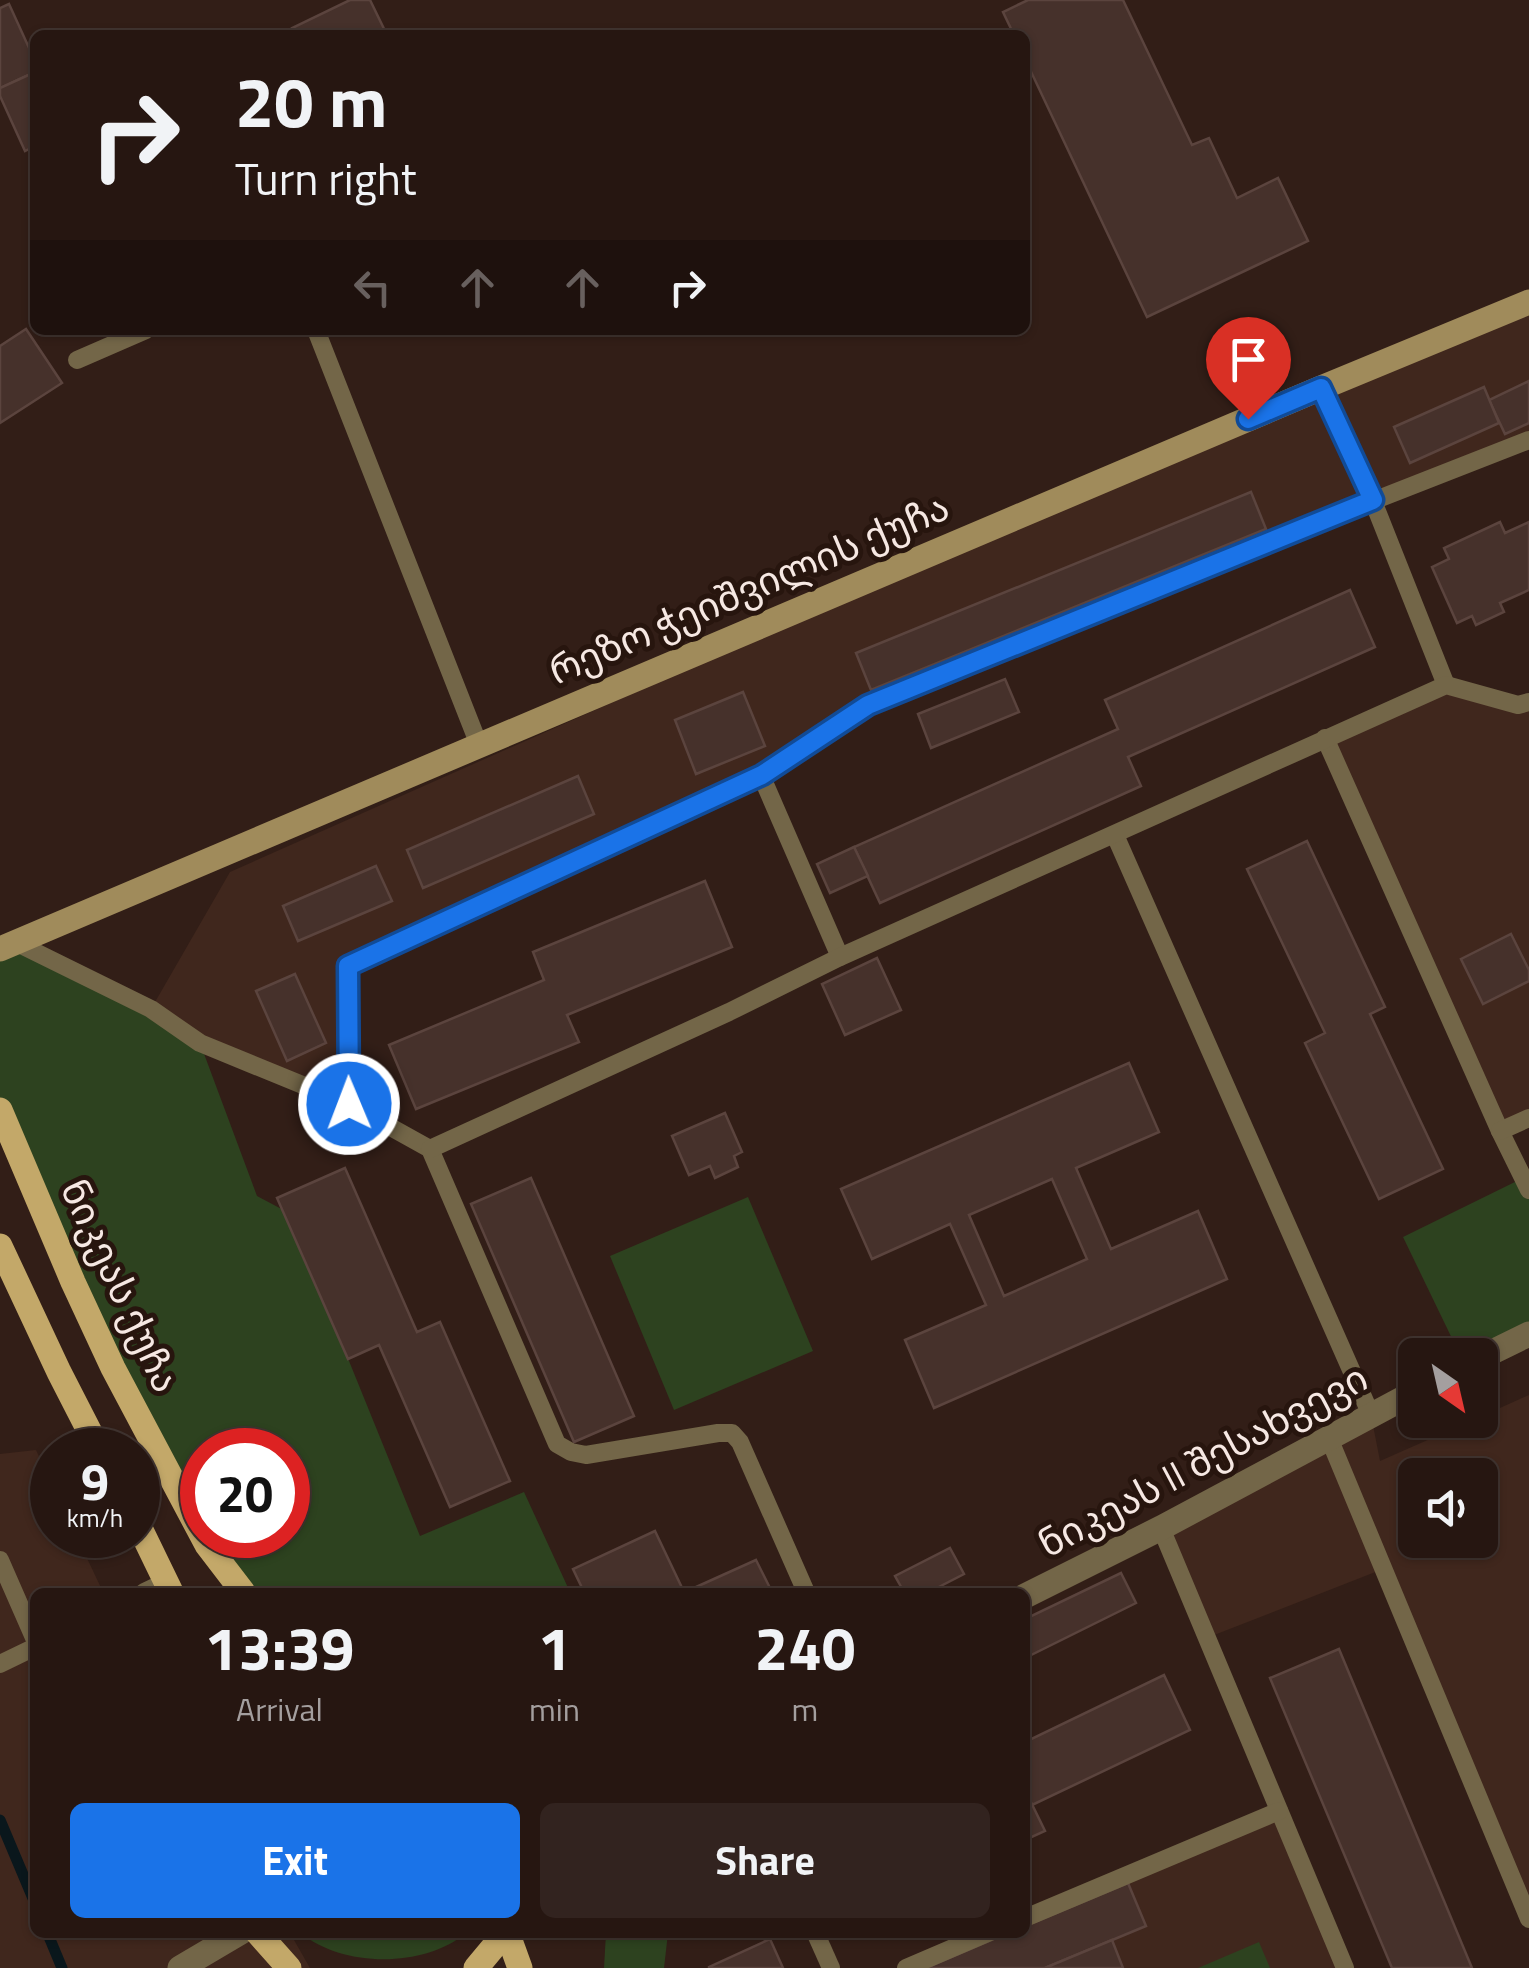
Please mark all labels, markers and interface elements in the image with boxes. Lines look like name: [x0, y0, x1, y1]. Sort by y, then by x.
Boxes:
text: 20 m: [235, 48, 388, 154]
icon: right: [70, 70, 200, 200]
text: Turn right: [235, 144, 417, 212]
icon: left: [345, 260, 400, 315]
icon: ahead: [450, 260, 505, 315]
icon: ahead: [555, 260, 610, 315]
icon: right: [660, 260, 715, 315]
pin: [1206, 317, 1291, 420]
icon: arrive: [1221, 332, 1276, 387]
street label: რეზო ჭეიშვილის ქუჩა: [539, 477, 958, 699]
position arrow: [297, 1052, 401, 1156]
street label: ნიკეას ქუჩა: [46, 1169, 196, 1402]
north arrow: [1398, 1338, 1498, 1438]
map controls: [1398, 1338, 1498, 1558]
street label: ნიკეას II შესახვევი: [1027, 1349, 1378, 1572]
speed limit sign: 20: [180, 1428, 310, 1558]
text: 9: [81, 1443, 109, 1519]
button: sound: [1398, 1458, 1498, 1558]
text: km/h: [67, 1499, 123, 1537]
text: 13:39: [205, 1602, 354, 1693]
text: 1: [538, 1602, 571, 1693]
text: 240: [755, 1602, 855, 1693]
text: Arrival: [236, 1685, 323, 1733]
text: min: [529, 1685, 580, 1733]
text: m: [792, 1685, 818, 1733]
button: Exit: [70, 1803, 520, 1918]
button: Share: [540, 1803, 990, 1918]

